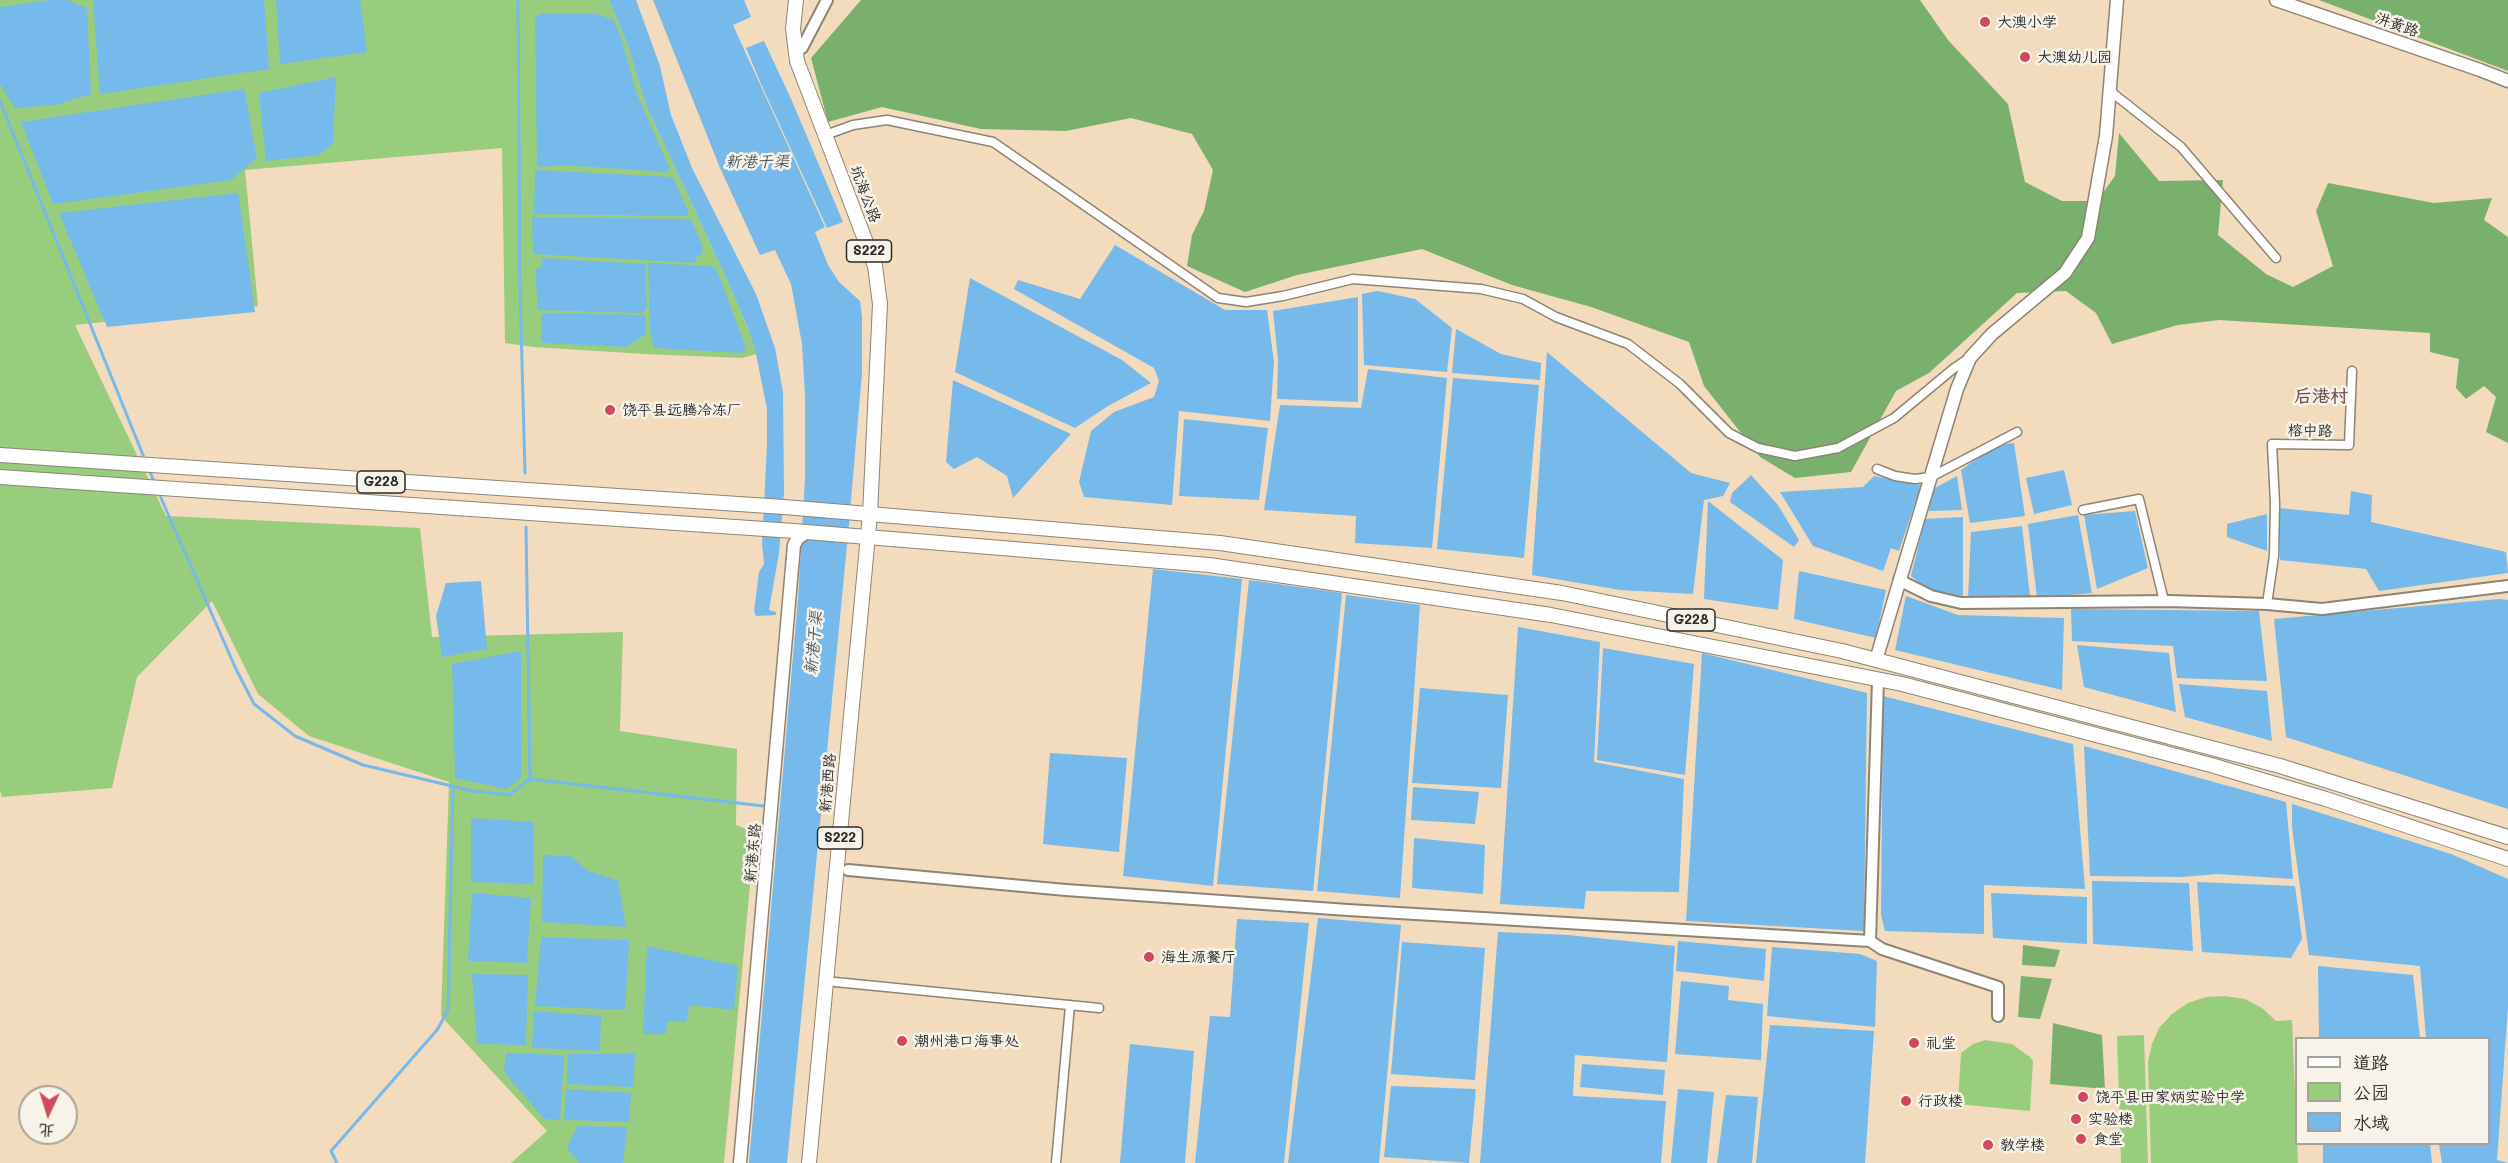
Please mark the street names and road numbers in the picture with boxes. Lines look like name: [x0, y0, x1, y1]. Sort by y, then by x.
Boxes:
street label: 汫黄路: [2373, 9, 2421, 41]
street label: 坑海公路: [846, 163, 884, 225]
road number: S222: [846, 240, 892, 262]
street label: 榕中路: [2287, 422, 2333, 440]
road number: G228: [357, 471, 405, 493]
road number: G228: [1667, 609, 1715, 631]
street label: 新港西路: [816, 752, 840, 814]
street label: 新港东路: [741, 822, 765, 884]
road number: S222: [818, 827, 862, 849]

